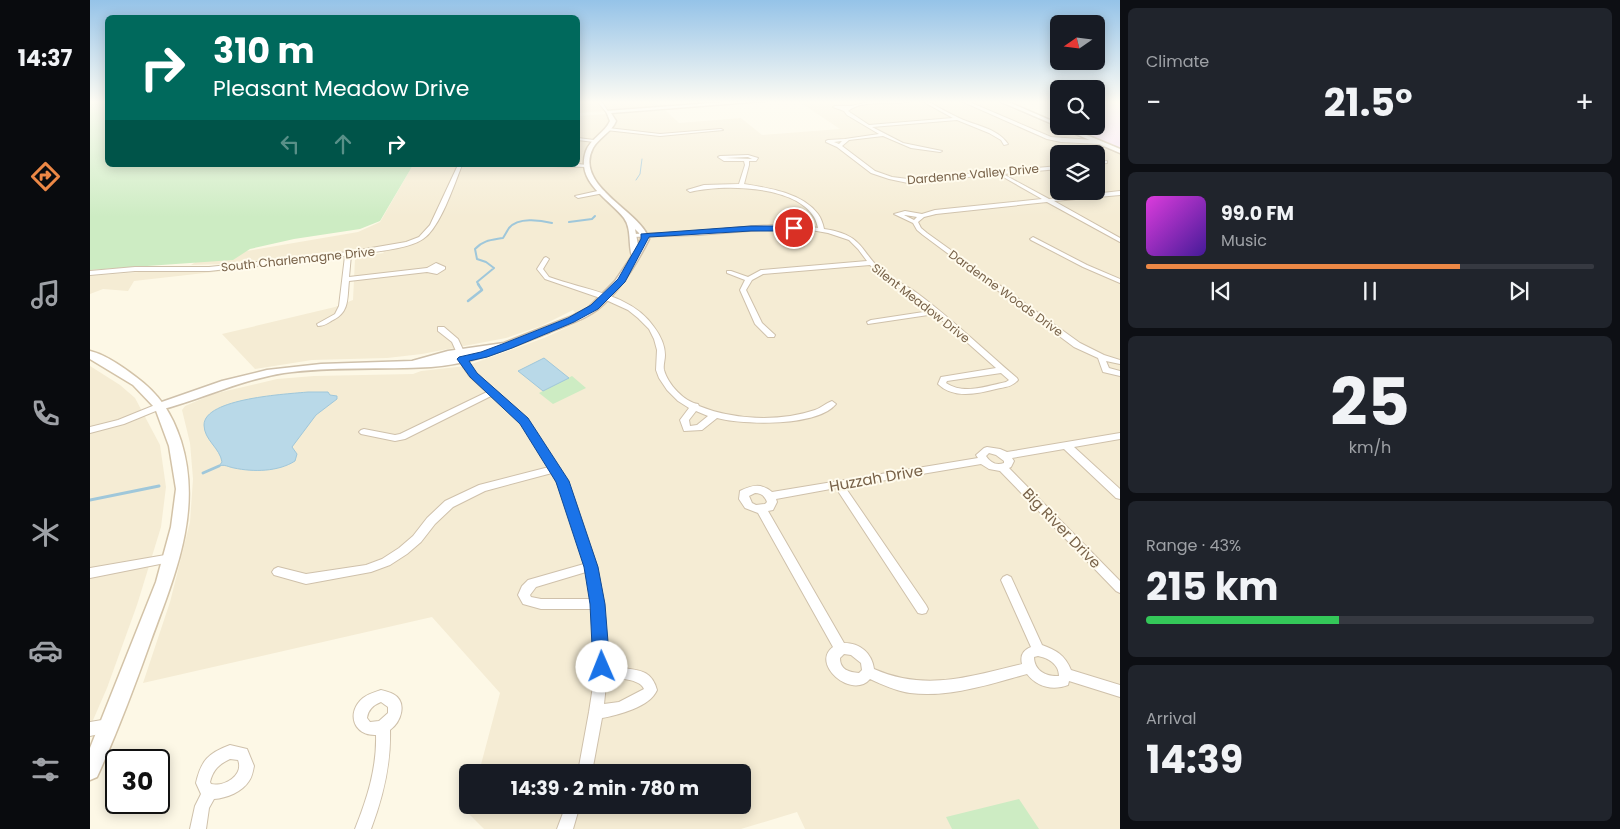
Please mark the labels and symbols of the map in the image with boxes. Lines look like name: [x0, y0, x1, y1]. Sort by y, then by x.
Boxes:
north arrow: [1050, 15, 1105, 70]
street label: Dardenne Valley Drive: [906, 160, 1040, 188]
pin: [773, 207, 815, 249]
street label: South Charlemagne Drive: [220, 242, 376, 276]
street label: Dardenne Woods Drive: [945, 246, 1067, 340]
street label: Silent Meadow Drive: [868, 259, 974, 347]
street label: Huzzah Drive: [827, 459, 925, 497]
street label: Big River Drive: [1018, 483, 1106, 573]
position arrow: [575, 640, 627, 692]
speed limit sign: 30: [105, 749, 170, 814]

